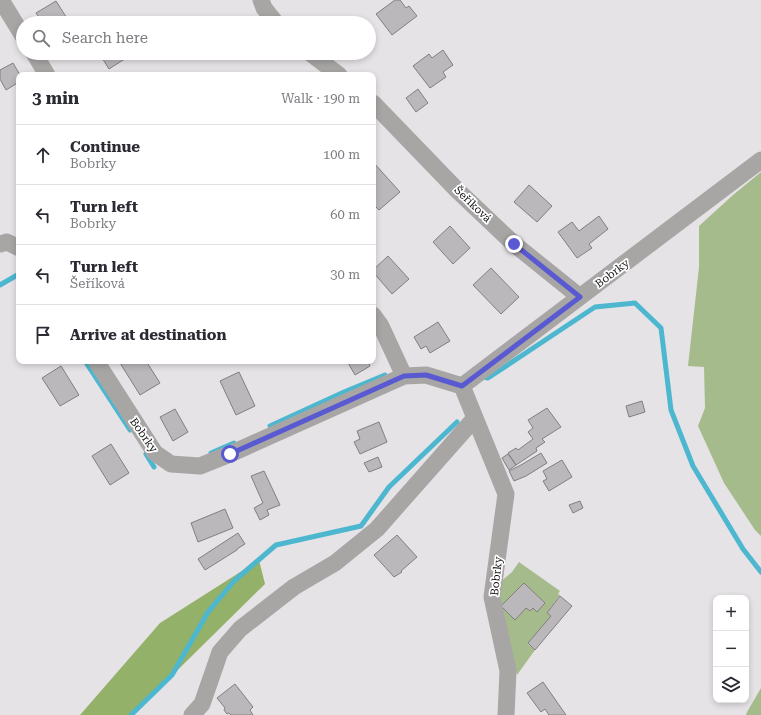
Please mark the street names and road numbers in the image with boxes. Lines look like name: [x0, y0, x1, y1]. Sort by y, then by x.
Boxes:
street label: Šeříková: [451, 183, 495, 225]
street label: Bobrky: [593, 256, 632, 290]
street label: Bobrky: [127, 416, 160, 455]
street label: Bobrky: [488, 555, 505, 596]

